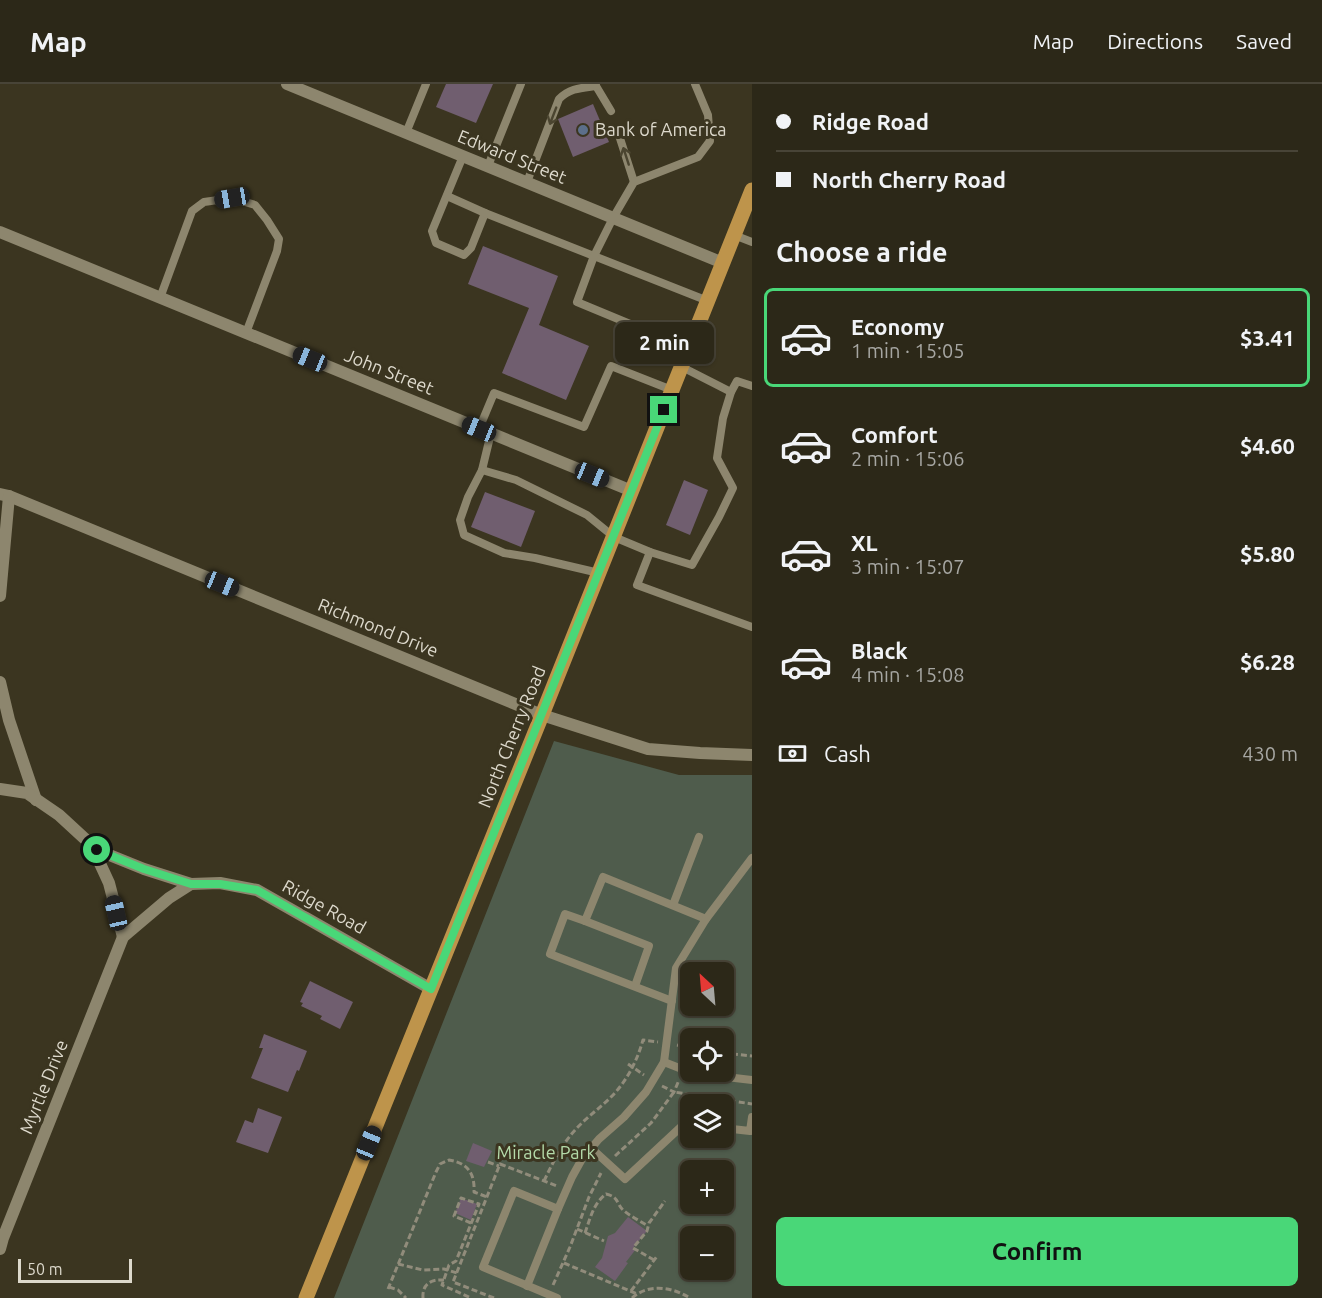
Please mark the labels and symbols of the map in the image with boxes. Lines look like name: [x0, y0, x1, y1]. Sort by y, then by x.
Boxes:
one-way arrow: [547, 106, 558, 125]
place label: Bank of America: [595, 119, 727, 139]
marker: Bank of America: [576, 123, 590, 137]
street label: Edward Street: [455, 125, 570, 187]
one-way arrow: [619, 147, 630, 166]
car: [213, 186, 251, 210]
callout: 2 min: [614, 323, 714, 365]
car: [290, 344, 330, 374]
street label: John Street: [342, 344, 437, 398]
route end: [650, 396, 677, 423]
car: [459, 414, 499, 444]
car: [572, 460, 612, 490]
car: [202, 569, 242, 599]
street label: Richmond Drive: [315, 594, 441, 660]
street label: North Cherry Road: [473, 663, 549, 810]
route start: [83, 836, 110, 863]
street label: Ridge Road: [279, 875, 370, 937]
car: [103, 893, 129, 933]
north arrow: [680, 962, 734, 1016]
street label: Myrtle Drive: [15, 1037, 71, 1137]
car: [354, 1123, 384, 1163]
park label: Miracle Park: [497, 1142, 595, 1162]
scale bar: [18, 1256, 132, 1284]

